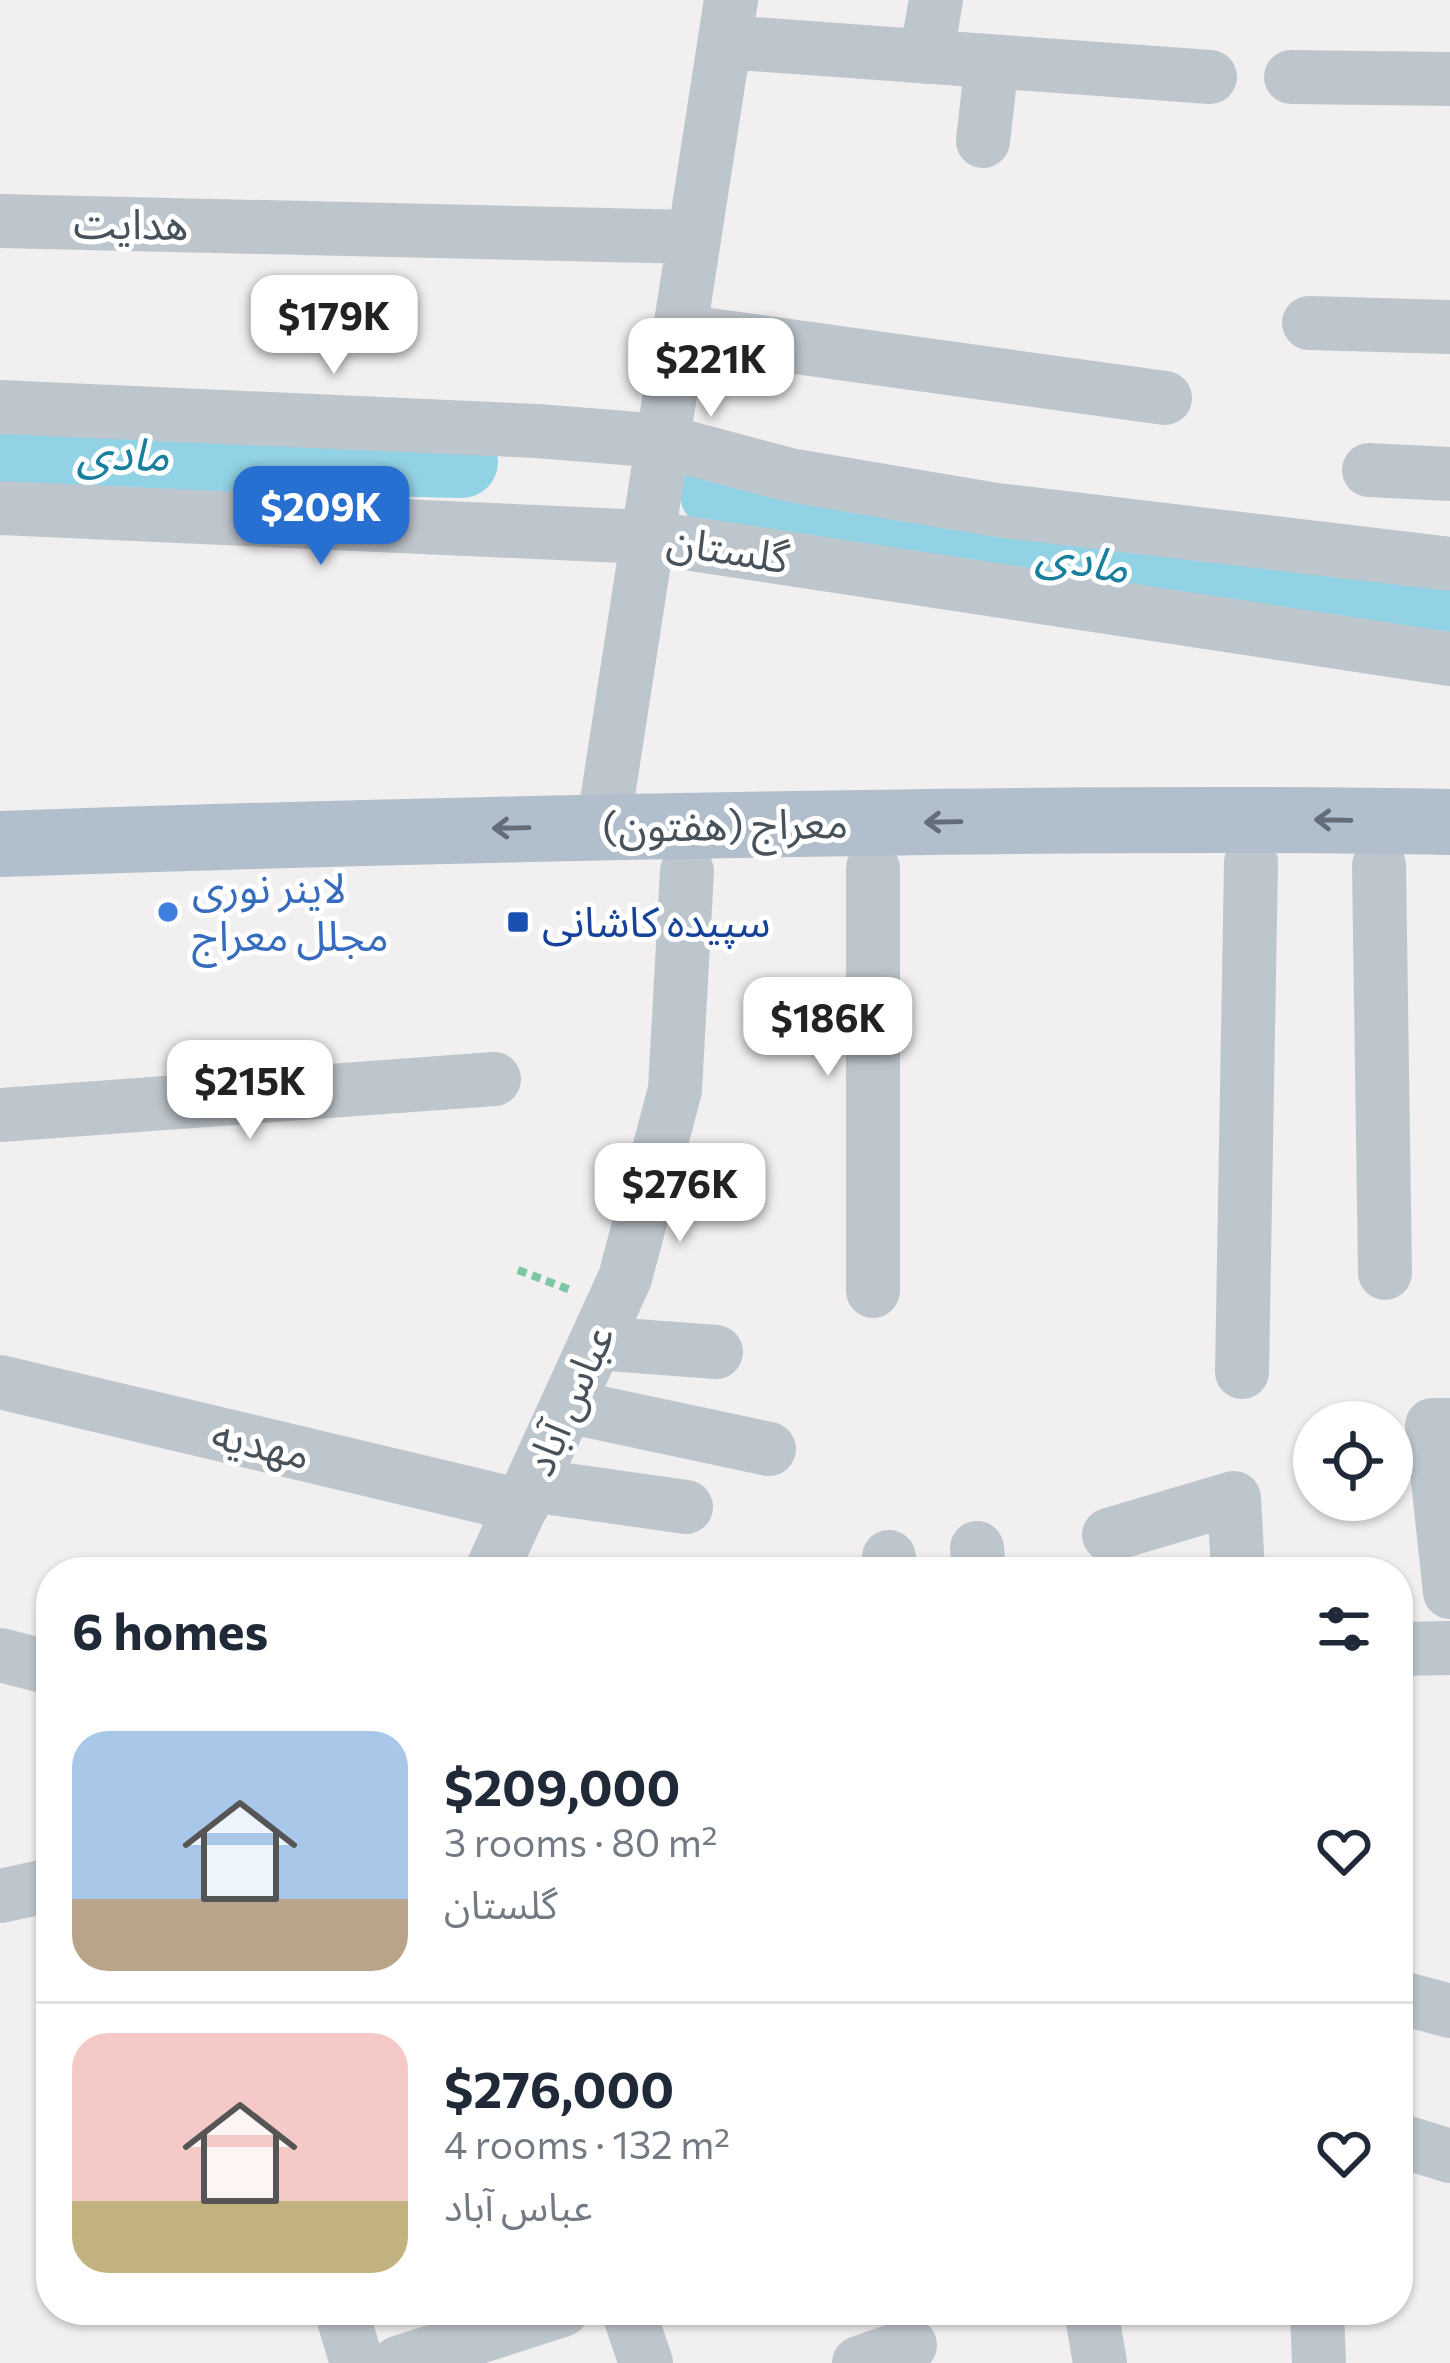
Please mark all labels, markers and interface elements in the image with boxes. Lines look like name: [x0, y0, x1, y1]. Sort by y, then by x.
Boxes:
street label: هدایت: [73, 195, 189, 249]
pin: $179K: [250, 275, 418, 377]
text: $179K: [278, 290, 390, 338]
pin: $221K: [627, 318, 795, 420]
text: $221K: [655, 333, 767, 381]
water label: مادی: [76, 423, 170, 482]
pin: $209K: [237, 466, 405, 568]
text: $209K: [260, 481, 382, 529]
street label: گلستان: [664, 512, 793, 583]
water label: مادی: [1033, 522, 1134, 595]
street label: معراج (هفتون): [602, 795, 848, 859]
one-way arrow: [1314, 808, 1353, 831]
one-way arrow: [924, 811, 963, 833]
one-way arrow: [492, 817, 531, 840]
place label: لاینر نوری مجلل معراج: [192, 860, 388, 968]
place label: سپیده کاشانی: [542, 894, 771, 949]
marker: لاینر نوری مجلل معراج: [155, 899, 181, 925]
marker: سپیده کاشانی: [505, 909, 531, 935]
pin: $186K: [744, 977, 912, 1079]
text: $186K: [770, 992, 886, 1040]
pin: $215K: [166, 1040, 334, 1142]
text: $215K: [194, 1055, 306, 1103]
pin: $276K: [596, 1143, 764, 1245]
text: $276K: [622, 1158, 738, 1206]
street label: عباس آباد: [511, 1316, 624, 1483]
map controls: [1293, 1401, 1413, 1521]
button: locate: [1293, 1401, 1413, 1521]
street label: مهدیه: [208, 1406, 315, 1478]
icon: filters: [1311, 1596, 1377, 1662]
text: 6 homes: [72, 1598, 268, 1661]
text: $209,000: [444, 1754, 680, 1817]
icon: home: [168, 1779, 312, 1923]
text: 3 rooms · 80 m²: [444, 1817, 717, 1865]
icon: heart: [1311, 1818, 1377, 1884]
text: گلستان: [444, 1879, 558, 1927]
text: $276,000: [444, 2056, 674, 2119]
icon: home: [168, 2081, 312, 2225]
text: 4 rooms · 132 m²: [444, 2119, 730, 2167]
icon: heart: [1311, 2120, 1377, 2186]
text: عباس آباد: [444, 2181, 593, 2229]

